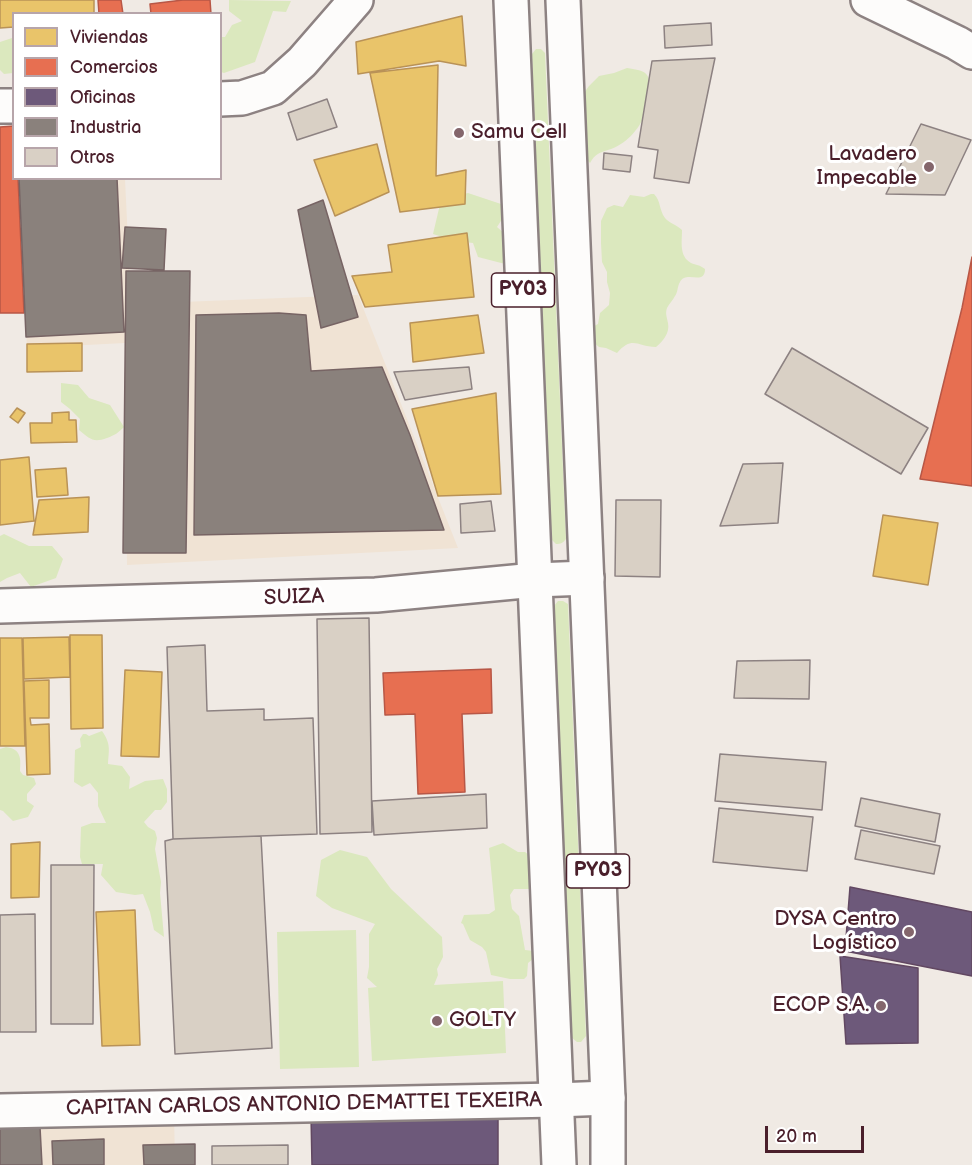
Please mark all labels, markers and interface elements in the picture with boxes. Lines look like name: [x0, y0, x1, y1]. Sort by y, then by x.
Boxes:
legend: [12, 12, 222, 180]
text: Viviendas: [70, 27, 148, 48]
text: Comercios: [70, 57, 158, 78]
text: Oficinas: [70, 87, 136, 108]
text: Industria: [70, 117, 141, 138]
place label: Samu Cell: [471, 120, 567, 146]
marker: Samu Cell: [452, 126, 466, 140]
place label: Lavadero Impecable: [817, 142, 917, 192]
text: Otros: [70, 147, 115, 168]
marker: Lavadero Impecable: [922, 160, 936, 174]
road number: PY03: [492, 273, 554, 307]
street label: SUIZA: [263, 584, 325, 612]
road number: PY03: [566, 854, 630, 888]
place label: DYSA Centro Logístico: [774, 907, 897, 957]
marker: DYSA Centro Logístico: [902, 925, 916, 939]
place label: ECOP S.A.: [772, 993, 869, 1019]
marker: ECOP S.A.: [874, 999, 888, 1013]
place label: GOLTY: [449, 1008, 516, 1034]
marker: GOLTY: [430, 1014, 444, 1028]
street label: CAPITAN CARLOS ANTONIO DEMATTEI TEXEIRA: [66, 1088, 542, 1122]
scale bar: [768, 1114, 867, 1152]
text: 20 m: [776, 1126, 817, 1147]

